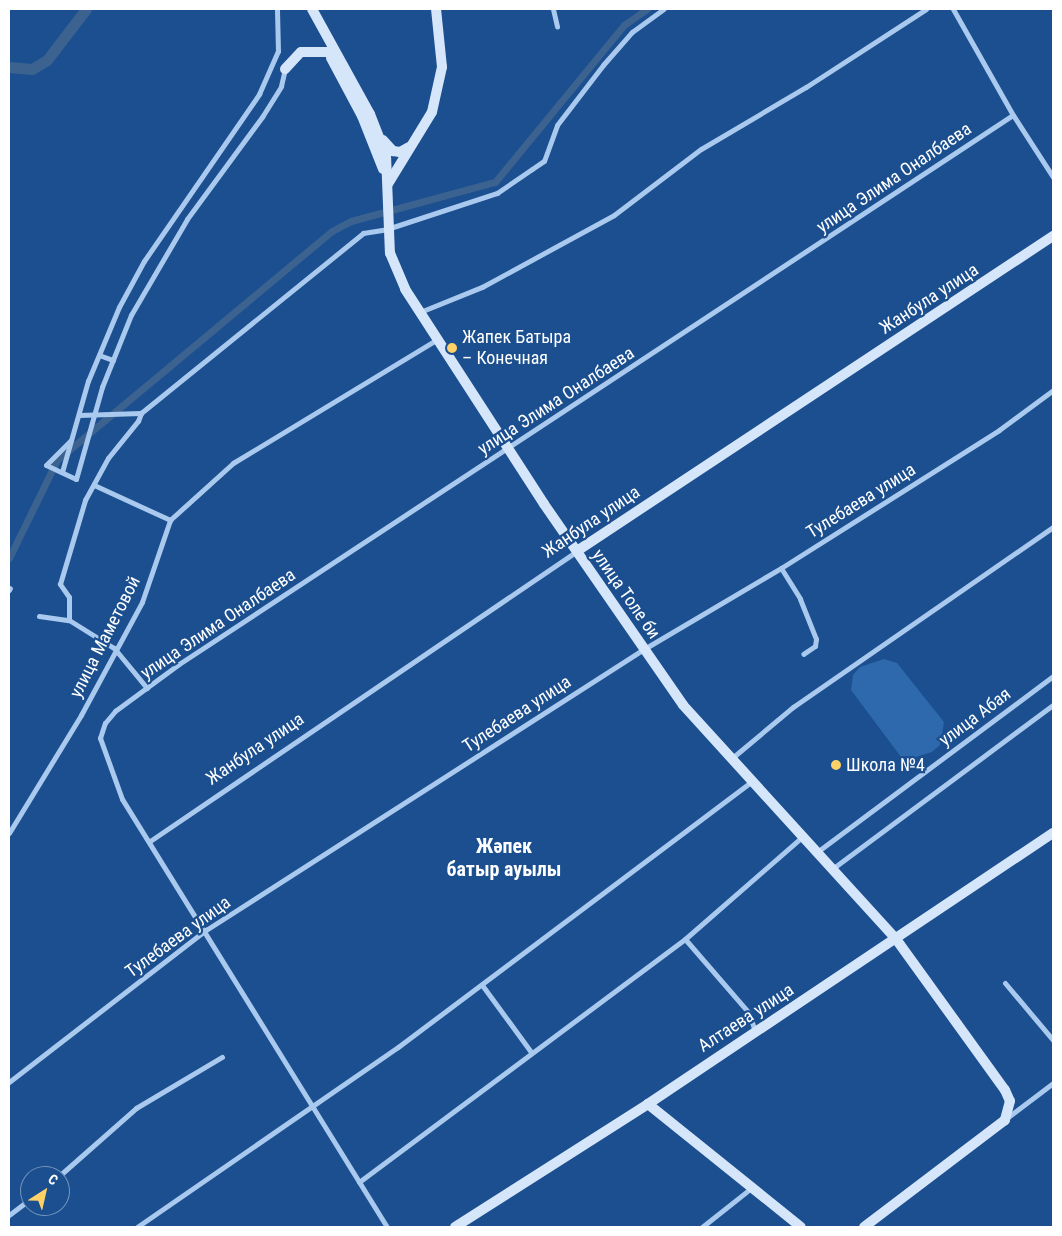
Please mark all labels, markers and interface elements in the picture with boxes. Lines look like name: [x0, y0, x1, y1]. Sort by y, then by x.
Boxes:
street label: улица Элима Оналбаева: [812, 118, 976, 238]
street label: Жанбула улица: [876, 259, 982, 339]
place label: Жапек Батыра – Конечная: [462, 327, 571, 369]
marker: Жапек Батыра – Конечная: [446, 342, 458, 354]
street label: улица Элима Оналбаева: [474, 342, 638, 460]
street label: Тулебаева улица: [802, 459, 920, 543]
street label: Жанбула улица: [538, 481, 644, 563]
street label: улица Толе би: [587, 545, 665, 643]
street label: улица Элима Оналбаева: [136, 564, 300, 684]
street label: улица Маметовой: [65, 573, 145, 701]
street label: Тулебаева улица: [459, 671, 575, 757]
street label: улица Абая: [935, 683, 1015, 751]
street label: Жанбула улица: [202, 708, 308, 790]
place label: Школа №4: [846, 754, 925, 776]
marker: Школа №4: [830, 759, 842, 771]
district label: Жәпек батыр ауылы: [447, 834, 561, 881]
street label: Тулебаева улица: [121, 892, 235, 982]
street label: Алтаева улица: [694, 979, 798, 1057]
north arrow: [20, 1166, 70, 1216]
text: С: [45, 1171, 61, 1188]

